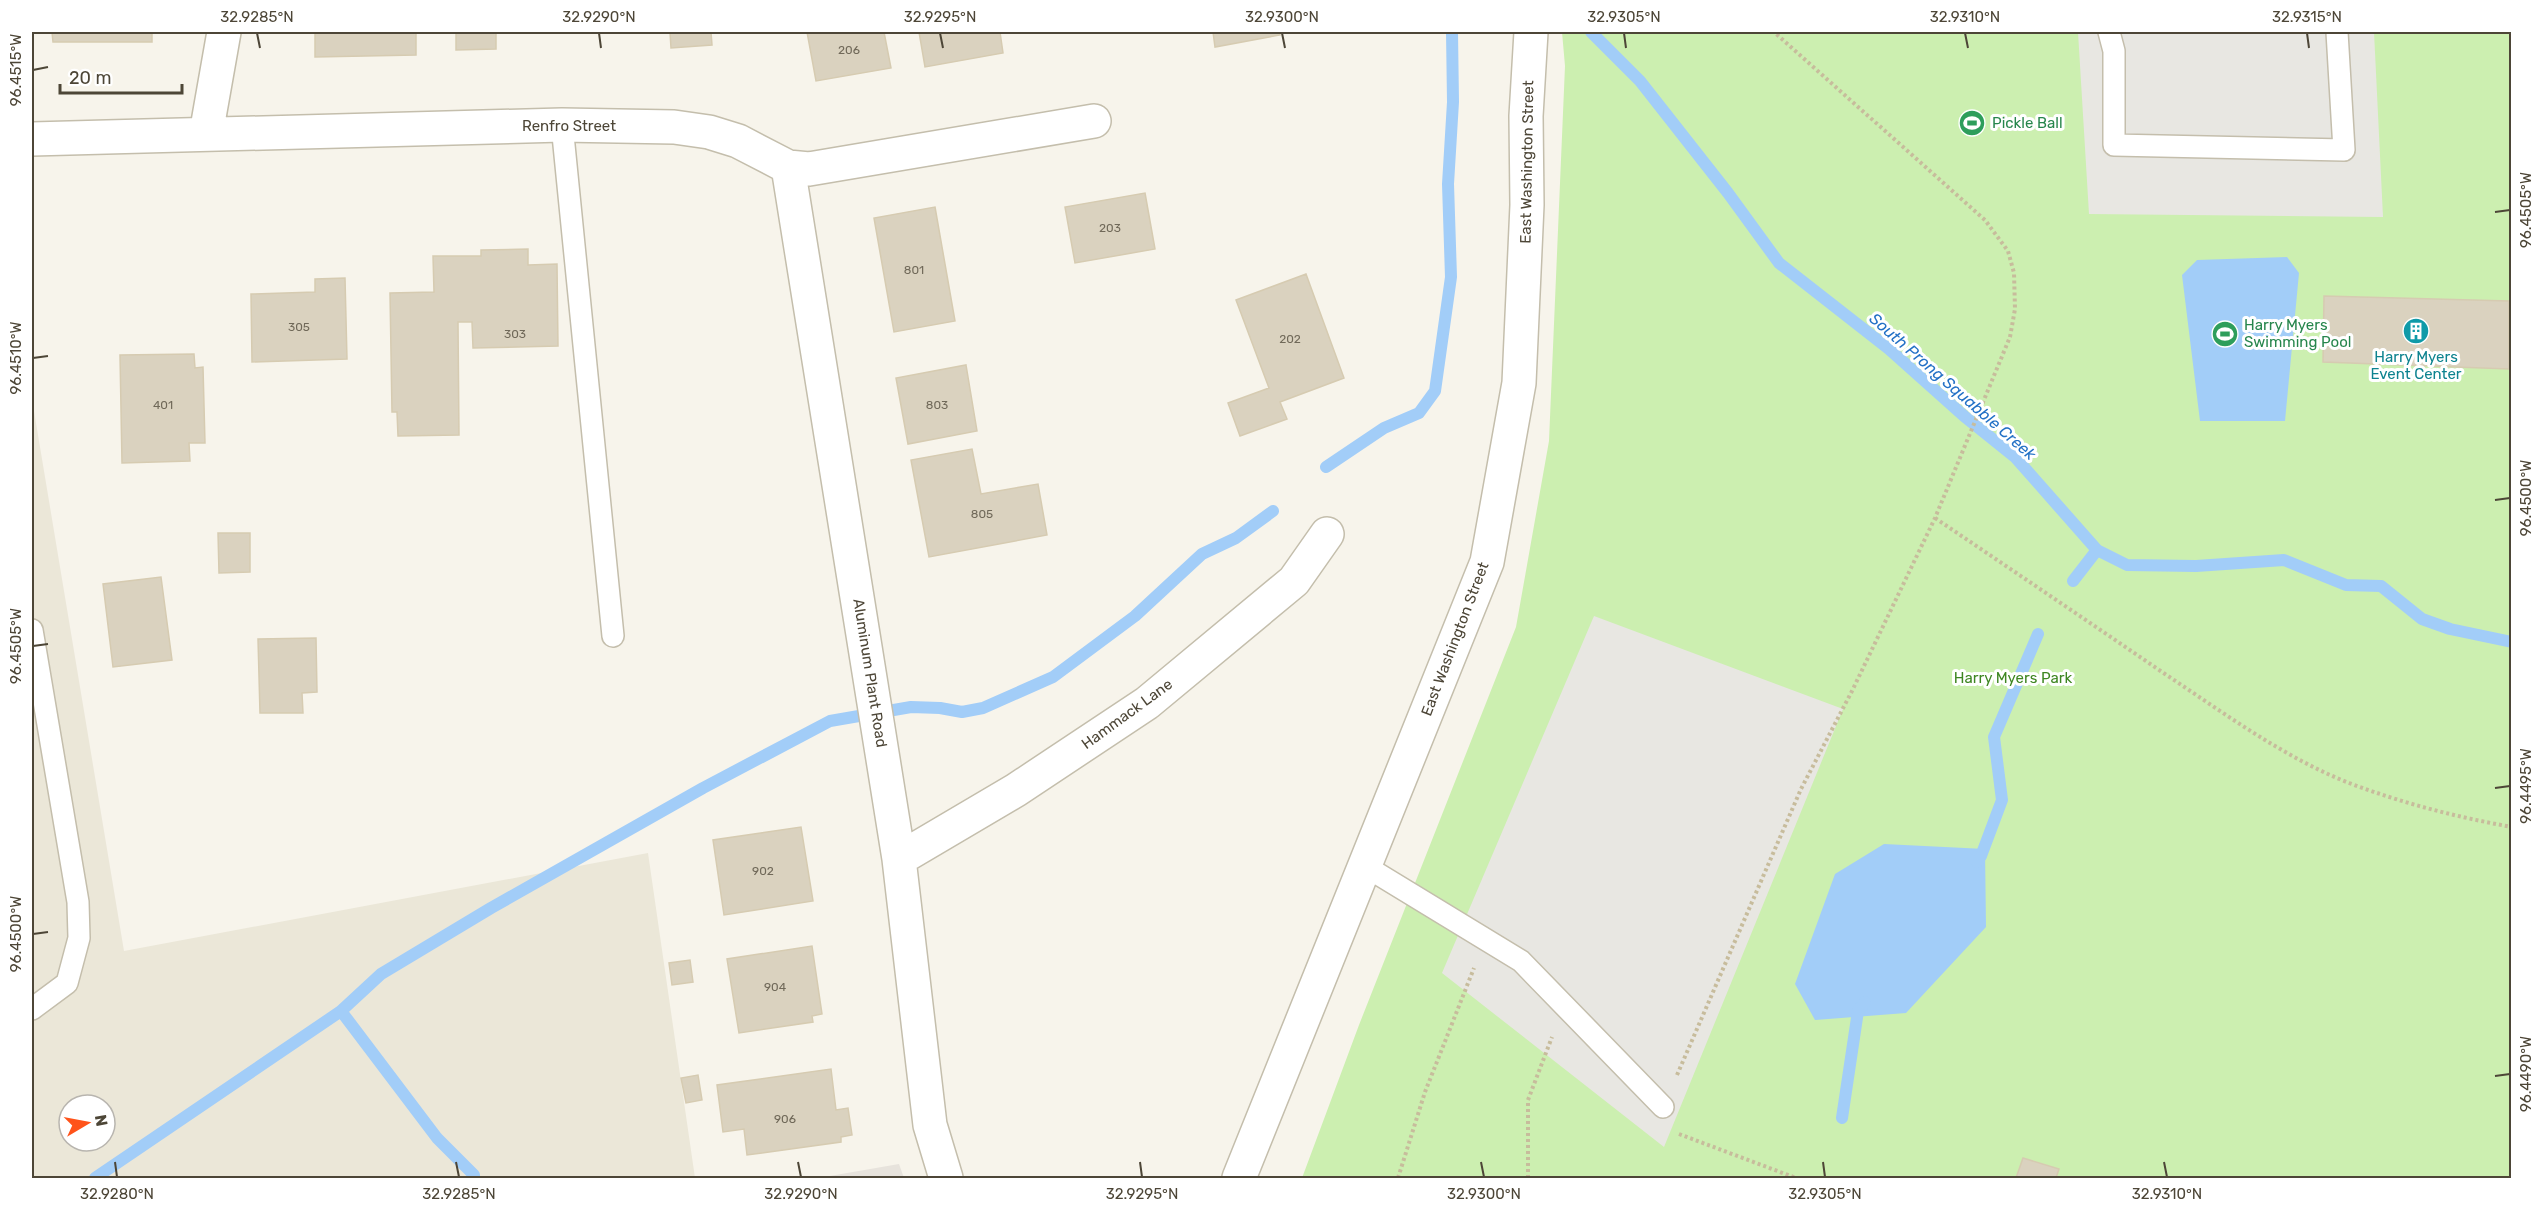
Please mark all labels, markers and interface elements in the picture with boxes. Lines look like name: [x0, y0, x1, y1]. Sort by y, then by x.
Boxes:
text: 32.9285°N: [220, 8, 294, 26]
text: 32.9290°N: [562, 8, 636, 26]
text: 32.9295°N: [904, 8, 976, 26]
text: 32.9300°N: [1245, 8, 1319, 26]
text: 32.9305°N: [1587, 8, 1661, 26]
text: 32.9310°N: [1930, 8, 2000, 26]
text: 32.9315°N: [2272, 8, 2342, 26]
text: 96.4515°W: [7, 34, 25, 106]
house number: 206: [838, 43, 860, 57]
scale bar: [60, 57, 182, 95]
text: 20 m: [69, 67, 111, 89]
street label: East Washington Street: [1517, 80, 1537, 244]
sports icon: Pickle Ball: [1957, 108, 1987, 138]
place label: Pickle Ball: [1992, 114, 2063, 132]
street label: Renfro Street: [522, 117, 616, 135]
text: 96.4505°W: [2517, 172, 2535, 248]
house number: 203: [1099, 221, 1121, 235]
house number: 801: [904, 263, 924, 277]
water label: South Prong Squabble Creek: [1866, 309, 2040, 464]
place label: Harry Myers Swimming Pool: [2244, 316, 2351, 351]
building icon: Harry Myers Event Center: [2401, 316, 2431, 346]
sports icon: Harry Myers Swimming Pool: [2210, 319, 2240, 349]
house number: 305: [288, 320, 310, 334]
text: 96.4510°W: [7, 321, 25, 395]
house number: 303: [504, 327, 526, 341]
house number: 202: [1279, 332, 1301, 346]
place label: Harry Myers Event Center: [2370, 348, 2462, 383]
house number: 401: [153, 398, 173, 412]
house number: 803: [926, 398, 948, 412]
text: 96.4500°W: [2517, 460, 2535, 536]
house number: 805: [971, 507, 993, 521]
street label: East Washington Street: [1417, 559, 1493, 718]
street label: Aluminum Plant Road: [849, 597, 891, 749]
text: 96.4505°W: [7, 608, 25, 684]
park label: Harry Myers Park: [1954, 669, 2073, 687]
street label: Hammack Lane: [1078, 675, 1176, 753]
text: 96.4495°W: [2517, 748, 2535, 824]
house number: 902: [752, 864, 774, 878]
text: 96.4500°W: [7, 896, 25, 972]
house number: 904: [764, 980, 787, 994]
text: 96.4490°W: [2517, 1036, 2535, 1112]
north arrow: [57, 1093, 117, 1153]
house number: 906: [774, 1112, 796, 1126]
text: N: [91, 1113, 112, 1128]
text: 32.9280°N: [80, 1185, 154, 1203]
text: 32.9285°N: [422, 1185, 496, 1203]
text: 32.9290°N: [764, 1185, 838, 1203]
text: 32.9295°N: [1106, 1185, 1178, 1203]
text: 32.9300°N: [1447, 1185, 1521, 1203]
text: 32.9305°N: [1788, 1185, 1862, 1203]
text: 32.9310°N: [2132, 1185, 2202, 1203]

